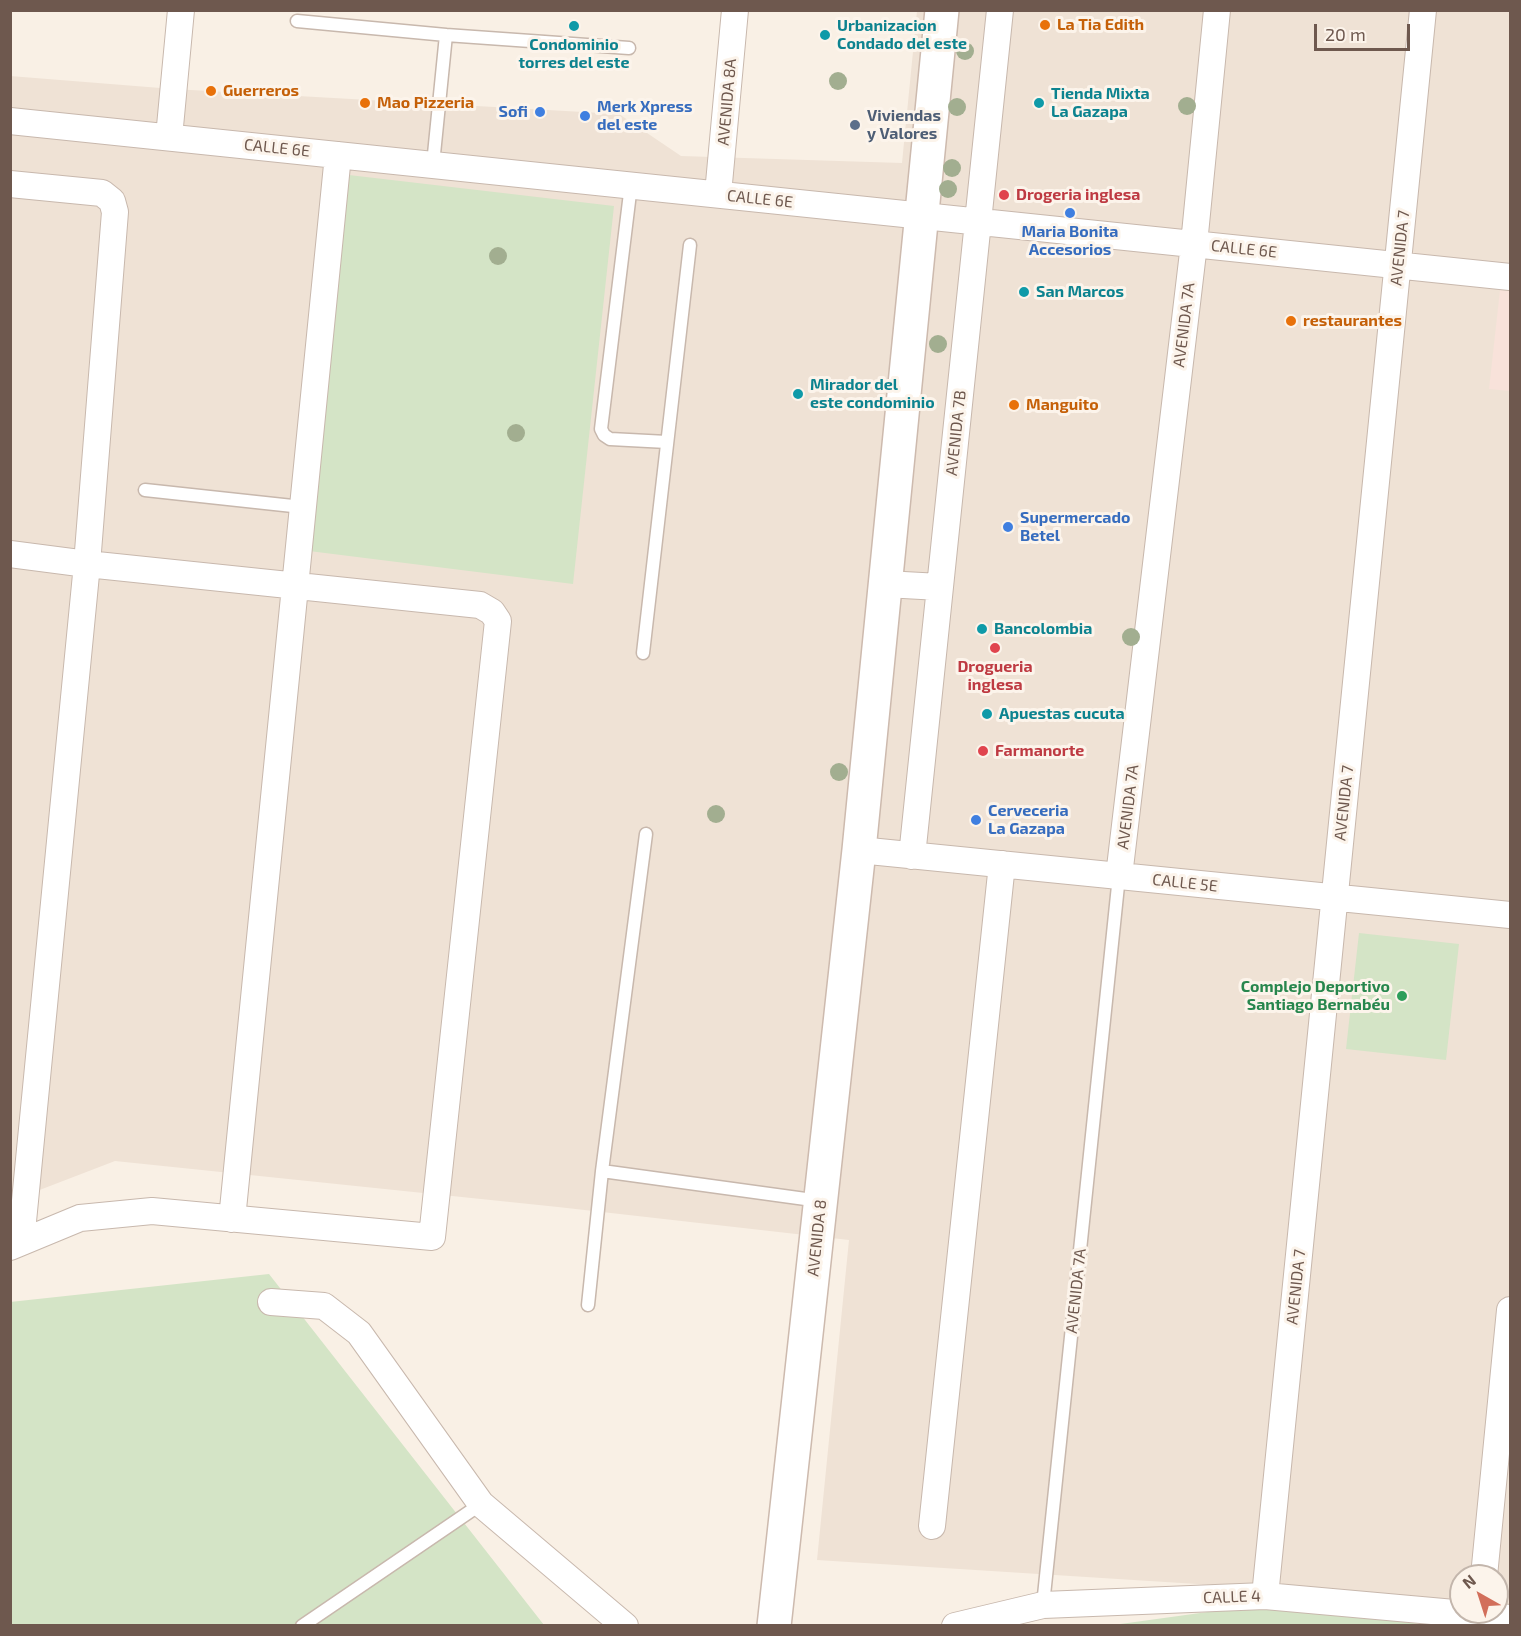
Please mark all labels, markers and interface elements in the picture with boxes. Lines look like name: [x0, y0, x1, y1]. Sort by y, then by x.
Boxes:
scale bar: [1317, 12, 1413, 50]
place label: La Tia Edith: [1057, 15, 1144, 35]
place label: Urbanizacion Condado del este: [837, 16, 967, 54]
marker: La Tia Edith: [1038, 18, 1052, 32]
marker: Condominio torres del este: [567, 19, 581, 33]
text: 20 m: [1325, 23, 1366, 45]
marker: Urbanizacion Condado del este: [818, 28, 832, 42]
place label: Condominio torres del este: [519, 35, 629, 73]
street label: AVENIDA 8A: [714, 58, 740, 146]
place label: Guerreros: [223, 81, 299, 101]
marker: Guerreros: [204, 84, 218, 98]
place label: Tienda Mixta La Gazapa: [1051, 84, 1150, 122]
place label: Mao Pizzeria: [377, 93, 474, 113]
marker: Mao Pizzeria: [358, 96, 372, 110]
marker: Tienda Mixta La Gazapa: [1032, 96, 1046, 110]
place label: Merk Xpress del este: [597, 97, 693, 135]
place label: Sofi: [499, 102, 528, 122]
marker: Sofi: [533, 105, 547, 119]
place label: Viviendas y Valores: [867, 106, 941, 144]
marker: Merk Xpress del este: [578, 109, 592, 123]
marker: Viviendas y Valores: [848, 118, 862, 132]
street label: CALLE 6E: [243, 135, 311, 161]
place label: Drogeria inglesa: [1016, 185, 1140, 205]
street label: CALLE 6E: [726, 186, 794, 212]
marker: Drogeria inglesa: [997, 188, 1011, 202]
marker: Maria Bonita Accesorios: [1063, 206, 1077, 220]
street label: AVENIDA 7: [1386, 209, 1414, 287]
place label: Maria Bonita Accesorios: [1022, 222, 1118, 260]
street label: CALLE 6E: [1210, 236, 1278, 262]
place label: San Marcos: [1036, 282, 1124, 302]
street label: AVENIDA 7A: [1169, 282, 1199, 368]
marker: San Marcos: [1017, 285, 1031, 299]
place label: restaurantes: [1303, 311, 1402, 331]
marker: restaurantes: [1284, 314, 1298, 328]
place label: Mirador del este condominio: [810, 375, 935, 413]
marker: Mirador del este condominio: [791, 387, 805, 401]
street label: AVENIDA 7B: [942, 389, 970, 477]
place label: Manguito: [1026, 395, 1099, 415]
marker: Manguito: [1007, 398, 1021, 412]
place label: Supermercado Betel: [1020, 508, 1130, 546]
marker: Supermercado Betel: [1001, 520, 1015, 534]
place label: Bancolombia: [994, 619, 1092, 639]
marker: Bancolombia: [975, 622, 989, 636]
marker: Drogueria inglesa: [988, 641, 1002, 655]
place label: Drogueria inglesa: [957, 657, 1033, 695]
place label: Apuestas cucuta: [999, 704, 1125, 724]
marker: Apuestas cucuta: [980, 707, 994, 721]
place label: Farmanorte: [995, 741, 1084, 761]
marker: Farmanorte: [976, 744, 990, 758]
street label: AVENIDA 7A: [1113, 764, 1143, 850]
street label: AVENIDA 7: [1330, 764, 1358, 842]
place label: Cerveceria La Gazapa: [988, 801, 1069, 839]
marker: Cerveceria La Gazapa: [969, 813, 983, 827]
street label: CALLE 5E: [1151, 870, 1219, 896]
place label: Complejo Deportivo Santiago Bernabéu: [1241, 977, 1390, 1015]
marker: Complejo Deportivo Santiago Bernabéu: [1395, 989, 1409, 1003]
street label: AVENIDA 8: [803, 1199, 831, 1277]
street label: AVENIDA 7A: [1062, 1248, 1090, 1334]
street label: AVENIDA 7: [1282, 1248, 1310, 1326]
north arrow: [1449, 1564, 1509, 1624]
text: N: [1458, 1570, 1479, 1592]
street label: CALLE 4: [1203, 1586, 1261, 1608]

